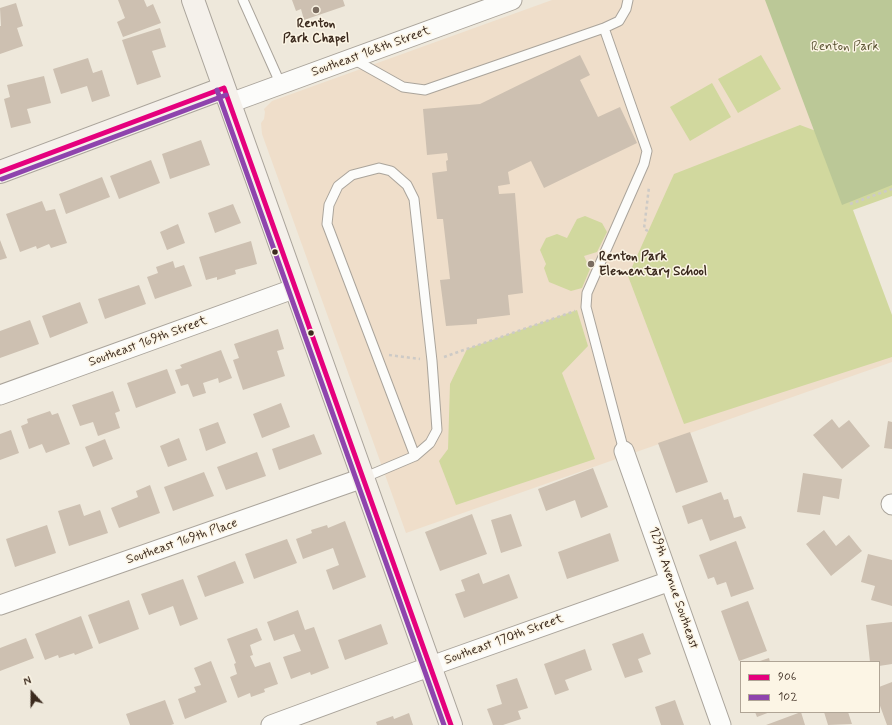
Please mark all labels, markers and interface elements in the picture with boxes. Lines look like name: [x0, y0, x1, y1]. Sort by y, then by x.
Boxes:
marker: Renton Park Chapel: [311, 5, 321, 15]
place label: Renton Park Chapel: [283, 16, 349, 47]
street label: Southeast 168th Street: [310, 23, 432, 81]
park label: Renton Park: [811, 39, 879, 55]
unlabelled marker: [270, 247, 280, 257]
place label: Renton Park Elementary School: [599, 249, 707, 280]
marker: Renton Park Elementary School: [586, 259, 596, 269]
street label: Southeast 169th Street: [87, 313, 209, 371]
unlabelled marker: [306, 328, 316, 338]
street label: Southeast 169th Place: [124, 516, 240, 568]
street label: 129th Avenue Southeast: [645, 525, 701, 651]
street label: Southeast 170th Street: [442, 611, 566, 669]
legend: [740, 661, 880, 713]
text: 906: [778, 669, 796, 685]
north arrow: [12, 673, 52, 713]
text: N: [22, 674, 34, 690]
text: 102: [778, 689, 797, 705]

